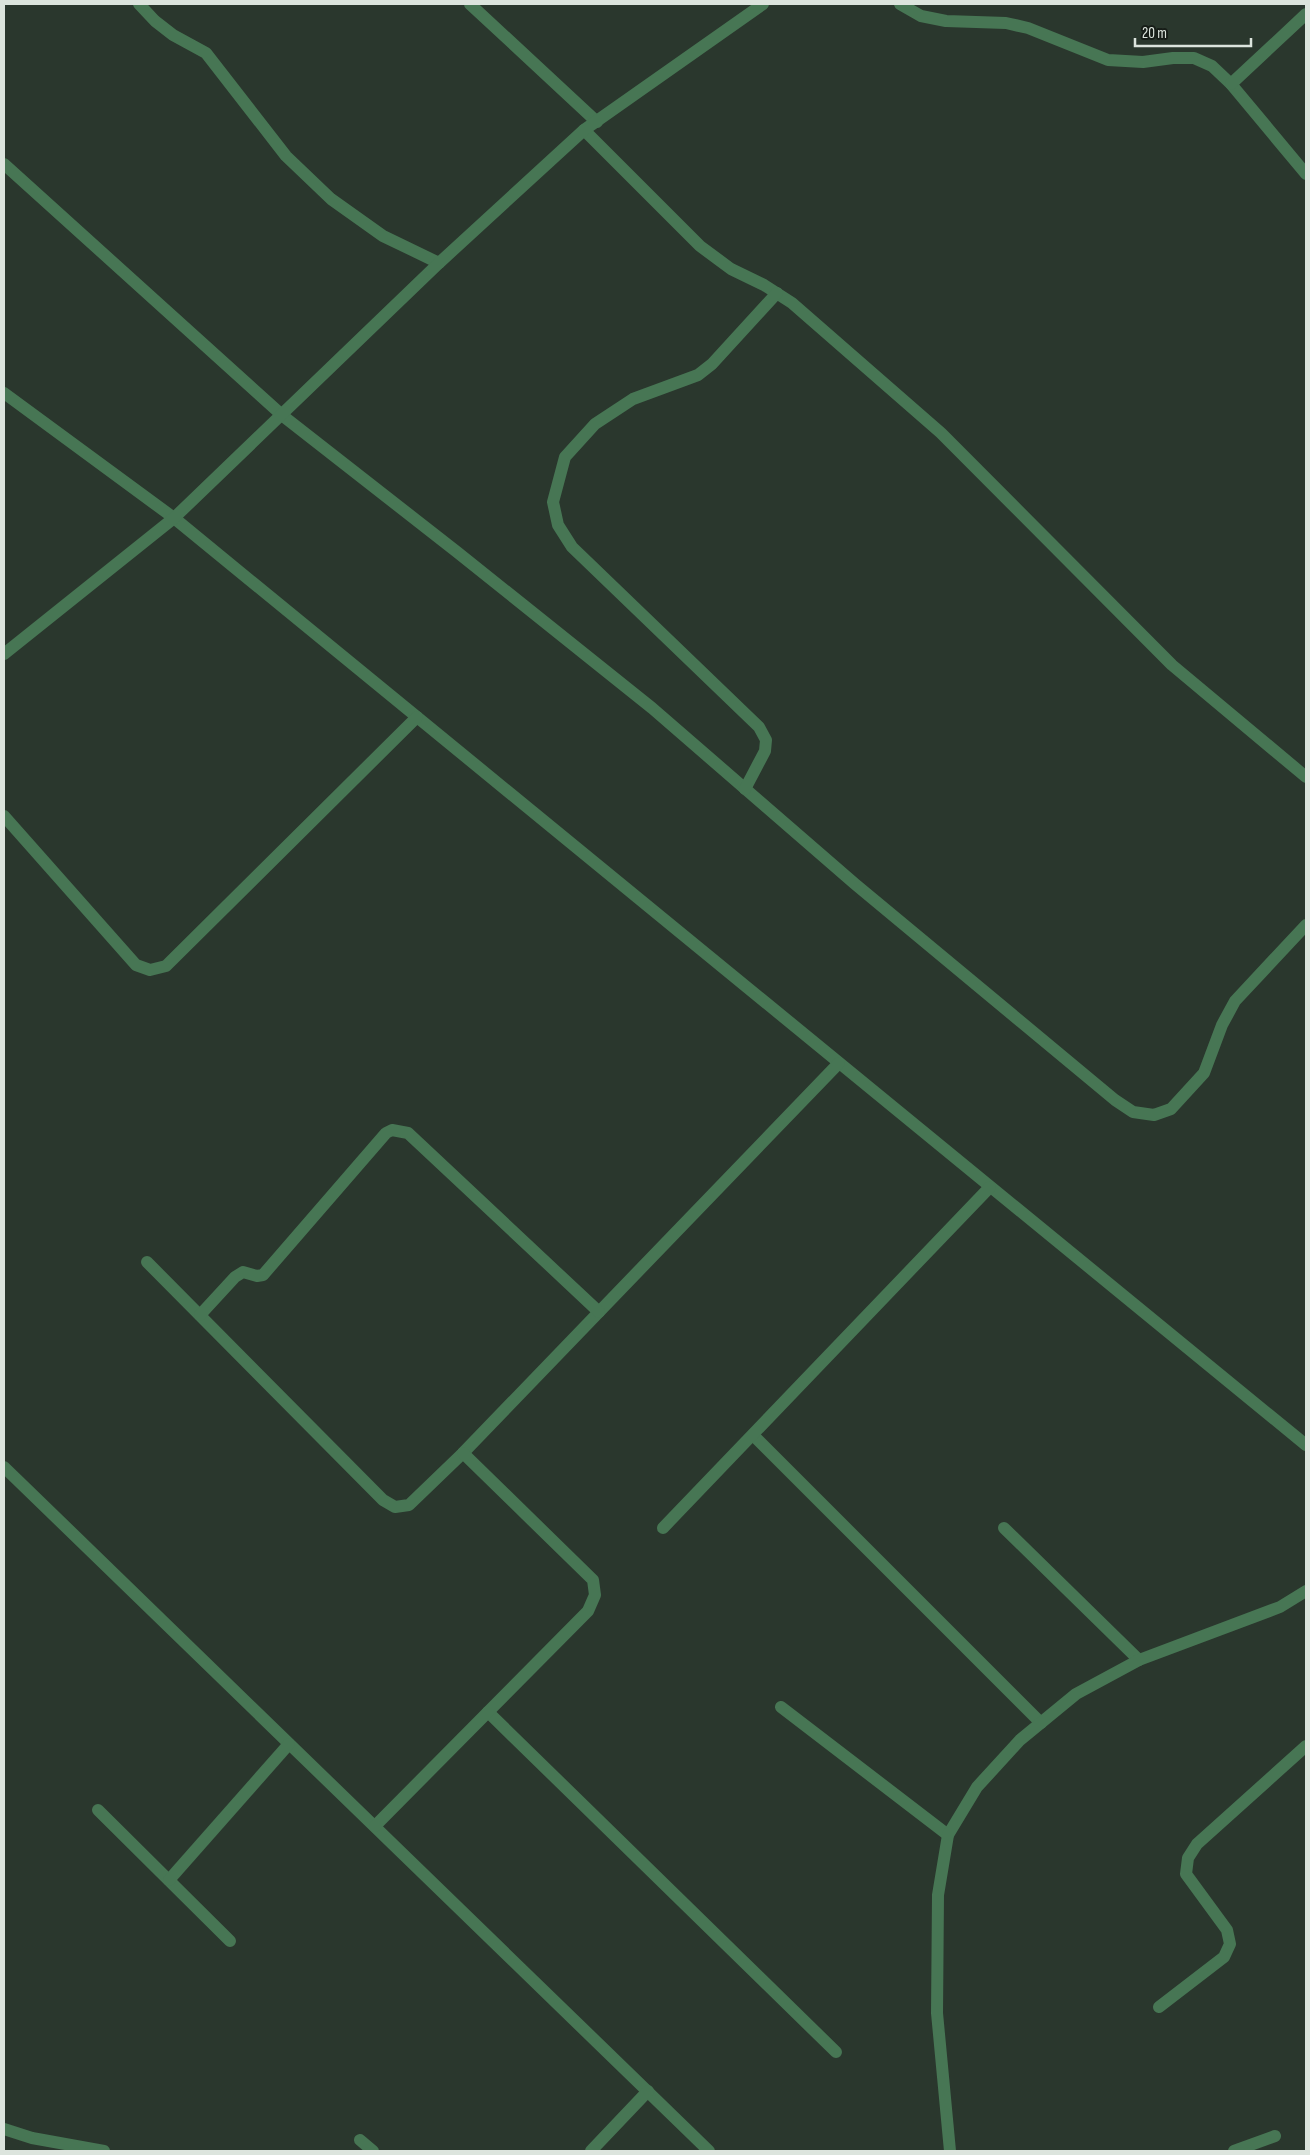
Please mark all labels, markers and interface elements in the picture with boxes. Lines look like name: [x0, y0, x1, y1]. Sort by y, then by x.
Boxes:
scale bar: [1135, 15, 1251, 47]
text: 20 m: [1142, 24, 1167, 43]

